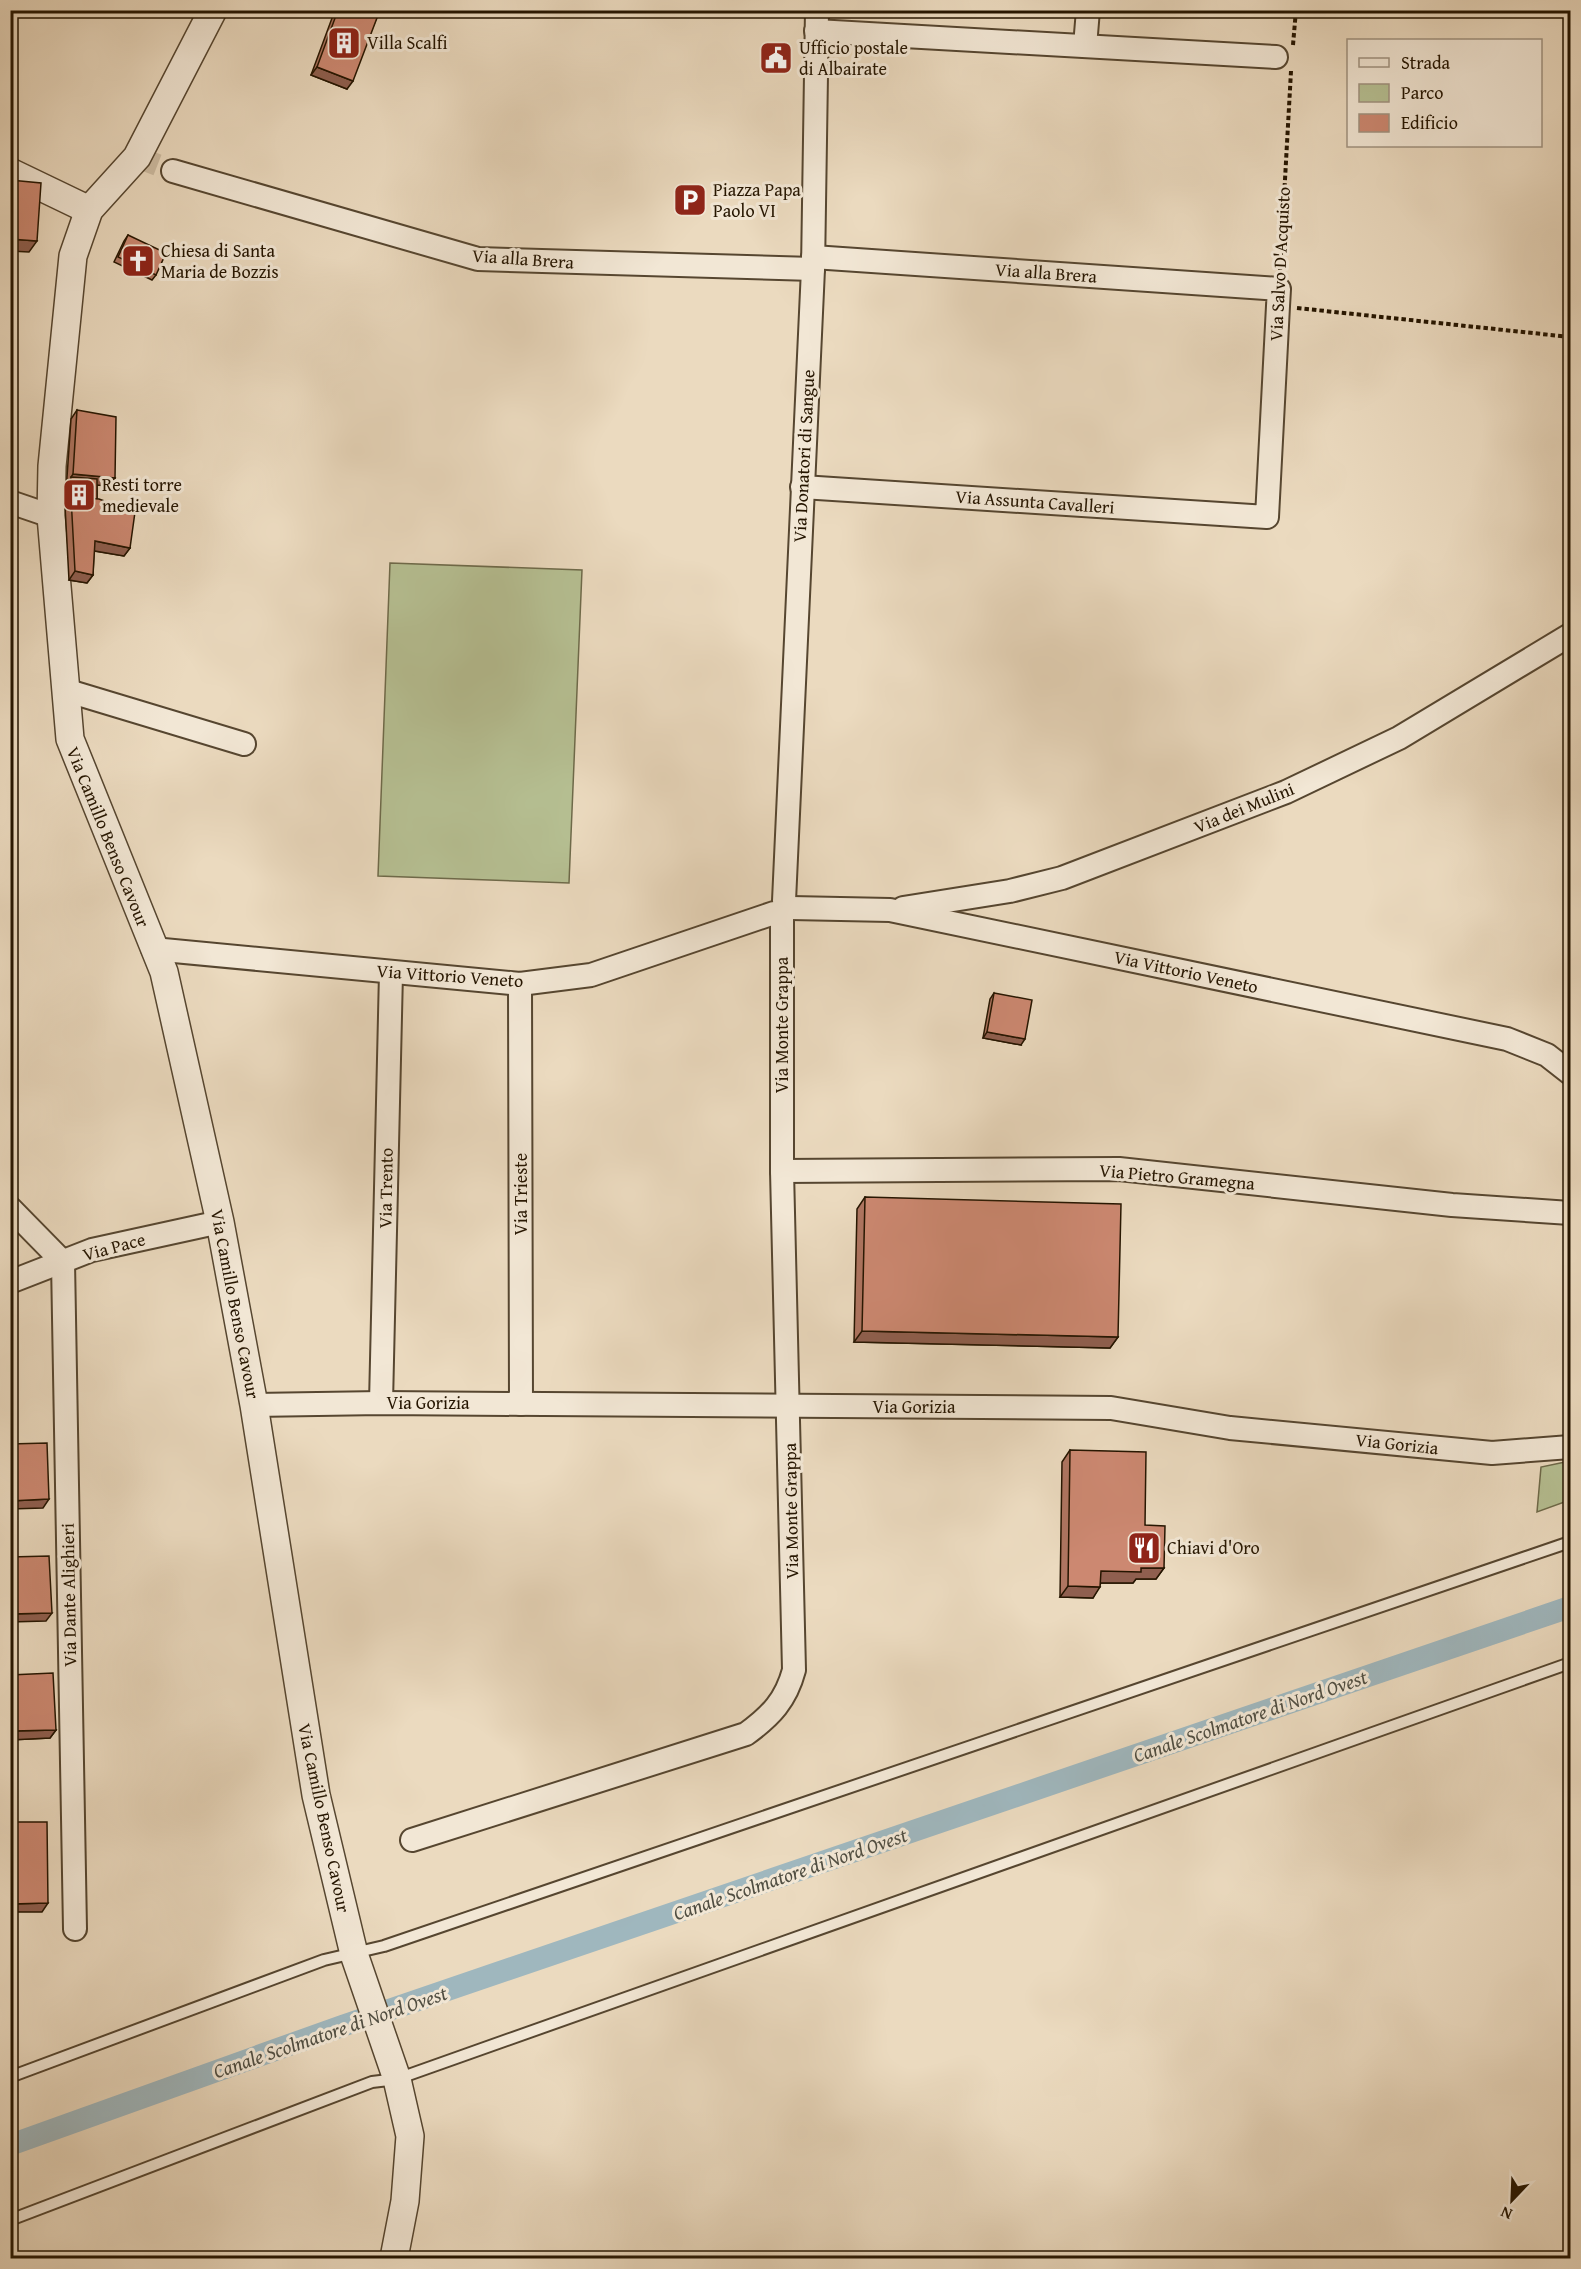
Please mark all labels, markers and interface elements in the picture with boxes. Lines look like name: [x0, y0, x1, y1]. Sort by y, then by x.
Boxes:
building icon: Villa Scalfi: [326, 25, 362, 61]
place label: Villa Scalfi: [367, 29, 448, 56]
place label: Ufficio postale di Albairate: [799, 34, 908, 82]
legend: [1347, 39, 1542, 147]
public building icon: Ufficio postale di Albairate: [758, 40, 794, 76]
text: Strada: [1401, 49, 1451, 76]
text: Parco: [1401, 79, 1444, 106]
text: Edificio: [1401, 109, 1458, 136]
place label: Piazza Papa Paolo VI: [713, 176, 801, 224]
parking icon: Piazza Papa Paolo VI: [672, 182, 708, 218]
street label: Via Salvo D'Acquisto: [1262, 186, 1297, 342]
place label: Chiesa di Santa Maria de Bozzis: [161, 237, 279, 285]
street label: Via alla Brera: [471, 241, 575, 276]
church icon: Chiesa di Santa Maria de Bozzis: [120, 243, 156, 279]
street label: Via alla Brera: [994, 255, 1098, 290]
street label: Via Donatori di Sangue: [785, 369, 822, 543]
place label: Resti torre medievale: [102, 471, 182, 519]
building icon: Resti torre medievale: [61, 477, 97, 513]
street label: Via Assunta Cavalleri: [955, 482, 1115, 521]
street label: Via Camillo Benso Cavour: [60, 742, 157, 932]
street label: Via dei Mulini: [1190, 775, 1298, 840]
street label: Via Vittorio Veneto: [1111, 943, 1261, 1000]
street label: Via Monte Grappa: [768, 956, 795, 1093]
street label: Via Vittorio Veneto: [376, 957, 524, 994]
street label: Via Trento: [371, 1147, 400, 1229]
street label: Via Trieste: [507, 1153, 534, 1235]
street label: Via Pietro Gramegna: [1098, 1156, 1257, 1197]
street label: Via Camillo Benso Cavour: [204, 1207, 267, 1402]
street label: Via Pace: [79, 1225, 148, 1268]
street label: Via Gorizia: [386, 1389, 470, 1416]
street label: Via Gorizia: [872, 1393, 956, 1420]
street label: Via Gorizia: [1354, 1426, 1440, 1461]
street label: Via Monte Grappa: [776, 1442, 805, 1579]
street label: Via Dante Alighieri: [54, 1523, 83, 1667]
restaurant icon: Chiavi d'Oro: [1126, 1530, 1162, 1566]
place label: Chiavi d'Oro: [1167, 1534, 1260, 1561]
water label: Canale Scolmatore di Nord Ovest: [1129, 1662, 1371, 1769]
street label: Via Camillo Benso Cavour: [291, 1721, 358, 1915]
water label: Canale Scolmatore di Nord Ovest: [669, 1820, 911, 1927]
water label: Canale Scolmatore di Nord Ovest: [209, 1978, 451, 2085]
north arrow: [1482, 2170, 1542, 2230]
text: N: [1496, 2201, 1516, 2227]

